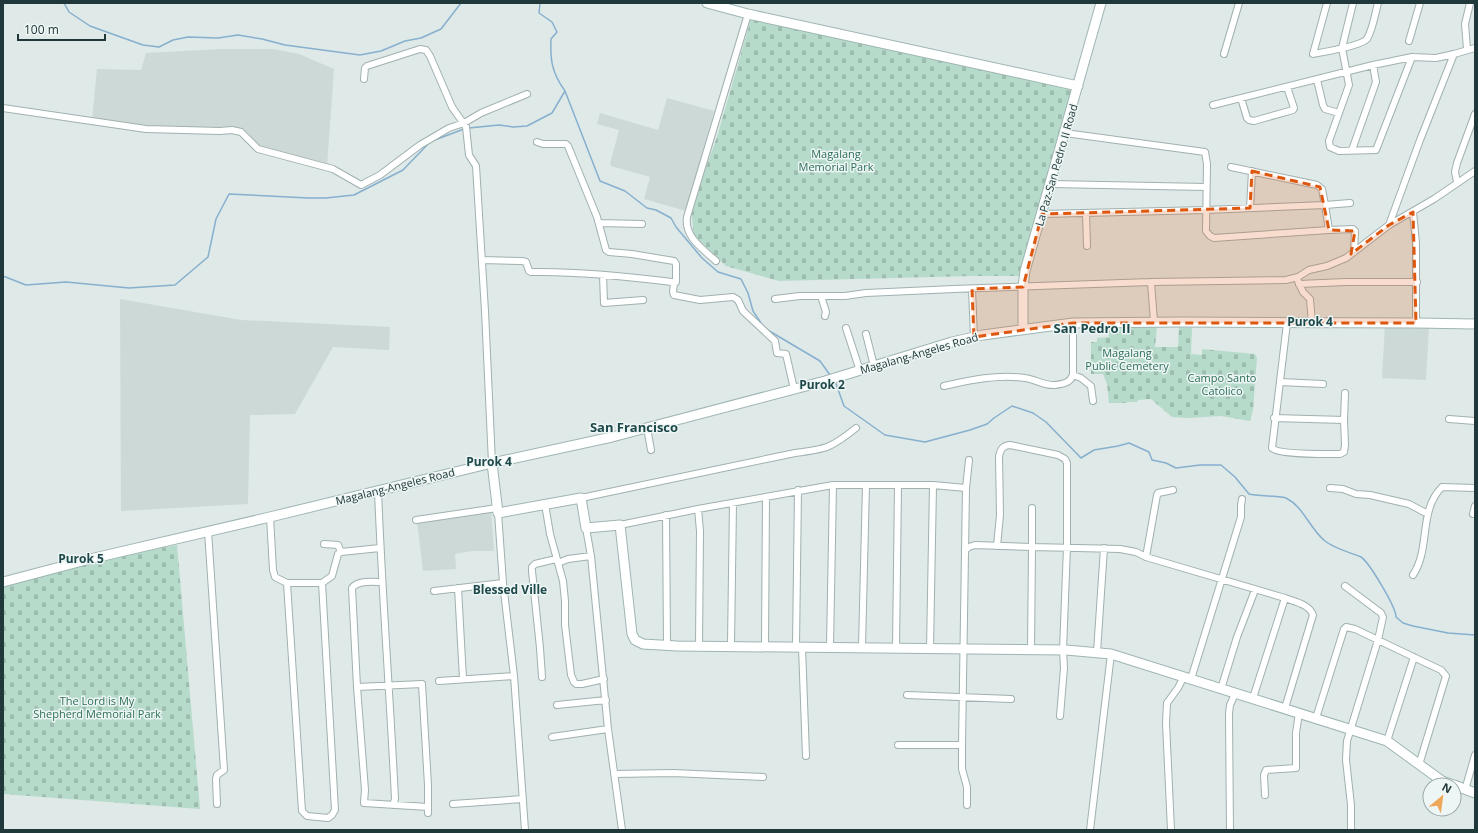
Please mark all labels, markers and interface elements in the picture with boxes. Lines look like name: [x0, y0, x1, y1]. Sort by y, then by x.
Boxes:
scale bar: [18, 16, 105, 42]
text: 100 m: [24, 21, 59, 38]
street label: La Paz-San Pedro II Road: [1031, 102, 1081, 228]
park label: Magalang Memorial Park: [799, 146, 874, 174]
district label: Purok 4: [1287, 313, 1333, 330]
district label: San Pedro II: [1054, 319, 1130, 337]
street label: Magalang-Angeles Road: [858, 329, 980, 377]
park label: Magalang Public Cemetery: [1085, 345, 1169, 373]
park label: Campo Santo Catolico: [1188, 370, 1257, 398]
district label: Purok 2: [799, 376, 845, 393]
district label: San Francisco: [590, 418, 678, 436]
district label: Purok 4: [466, 453, 512, 470]
street label: Magalang-Angeles Road: [334, 464, 456, 508]
district label: Purok 5: [58, 550, 104, 567]
district label: Blessed Ville: [473, 581, 547, 598]
park label: The Lord is My Shepherd Memorial Park: [33, 693, 161, 721]
north arrow: [1422, 777, 1462, 817]
text: N: [1440, 779, 1455, 797]

